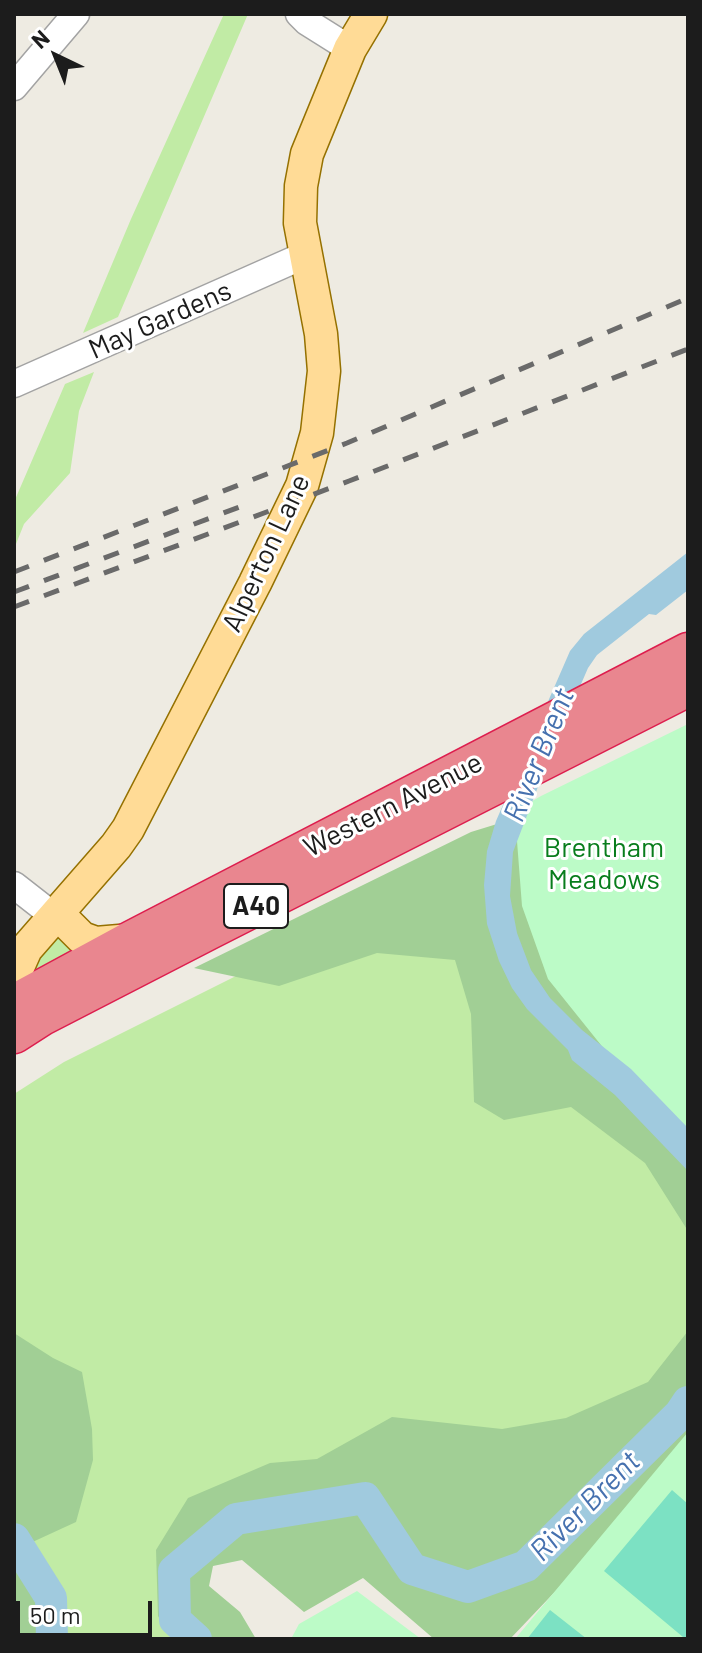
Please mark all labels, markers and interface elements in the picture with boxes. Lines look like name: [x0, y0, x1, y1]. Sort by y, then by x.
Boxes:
north arrow: [16, 16, 96, 96]
text: N: [25, 24, 54, 53]
street label: May Gardens: [83, 274, 237, 366]
street label: Alperton Lane: [215, 469, 317, 637]
water label: River Brent: [496, 683, 582, 827]
street label: Western Avenue: [298, 746, 488, 864]
park label: Brentham Meadows: [544, 831, 664, 897]
road number: A40: [224, 884, 288, 928]
water label: River Brent: [522, 1443, 648, 1569]
scale bar: [20, 1585, 156, 1635]
text: 50 m: [30, 1600, 81, 1629]

